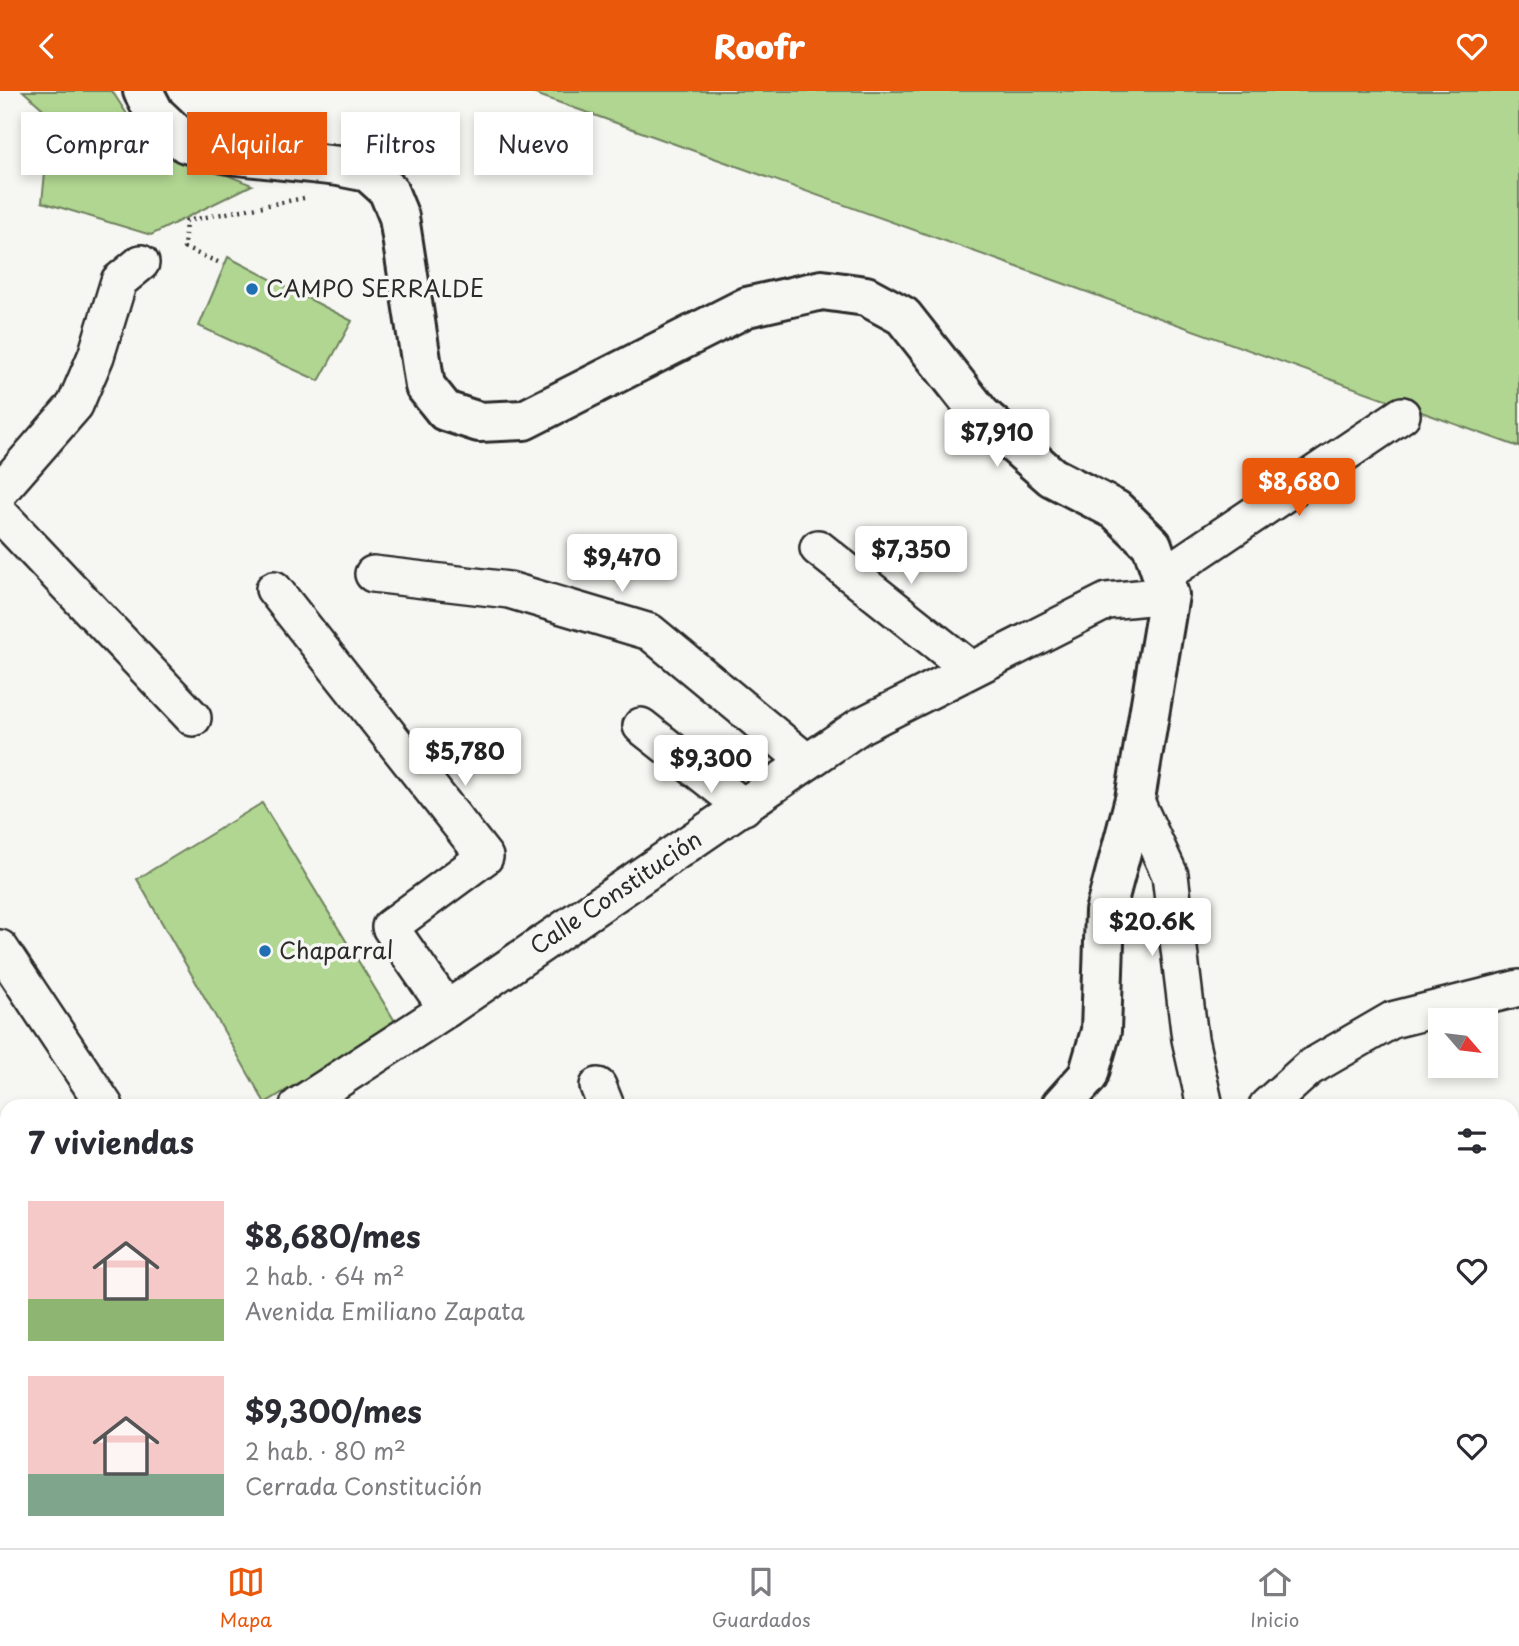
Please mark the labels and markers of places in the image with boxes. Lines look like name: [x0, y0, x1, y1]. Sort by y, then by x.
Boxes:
place label: CAMPO SERRALDE: [266, 270, 484, 305]
marker: CAMPO SERRALDE: [244, 281, 260, 297]
pin: $7,910: [940, 409, 1054, 469]
pin: $8,680: [1242, 459, 1356, 518]
pin: $7,350: [854, 526, 968, 586]
pin: $9,470: [565, 535, 679, 594]
pin: $5,780: [408, 729, 522, 788]
pin: $9,300: [654, 735, 768, 795]
pin: $20.6K: [1095, 899, 1209, 958]
place label: Chaparral: [279, 932, 393, 967]
marker: Chaparral: [257, 943, 273, 959]

